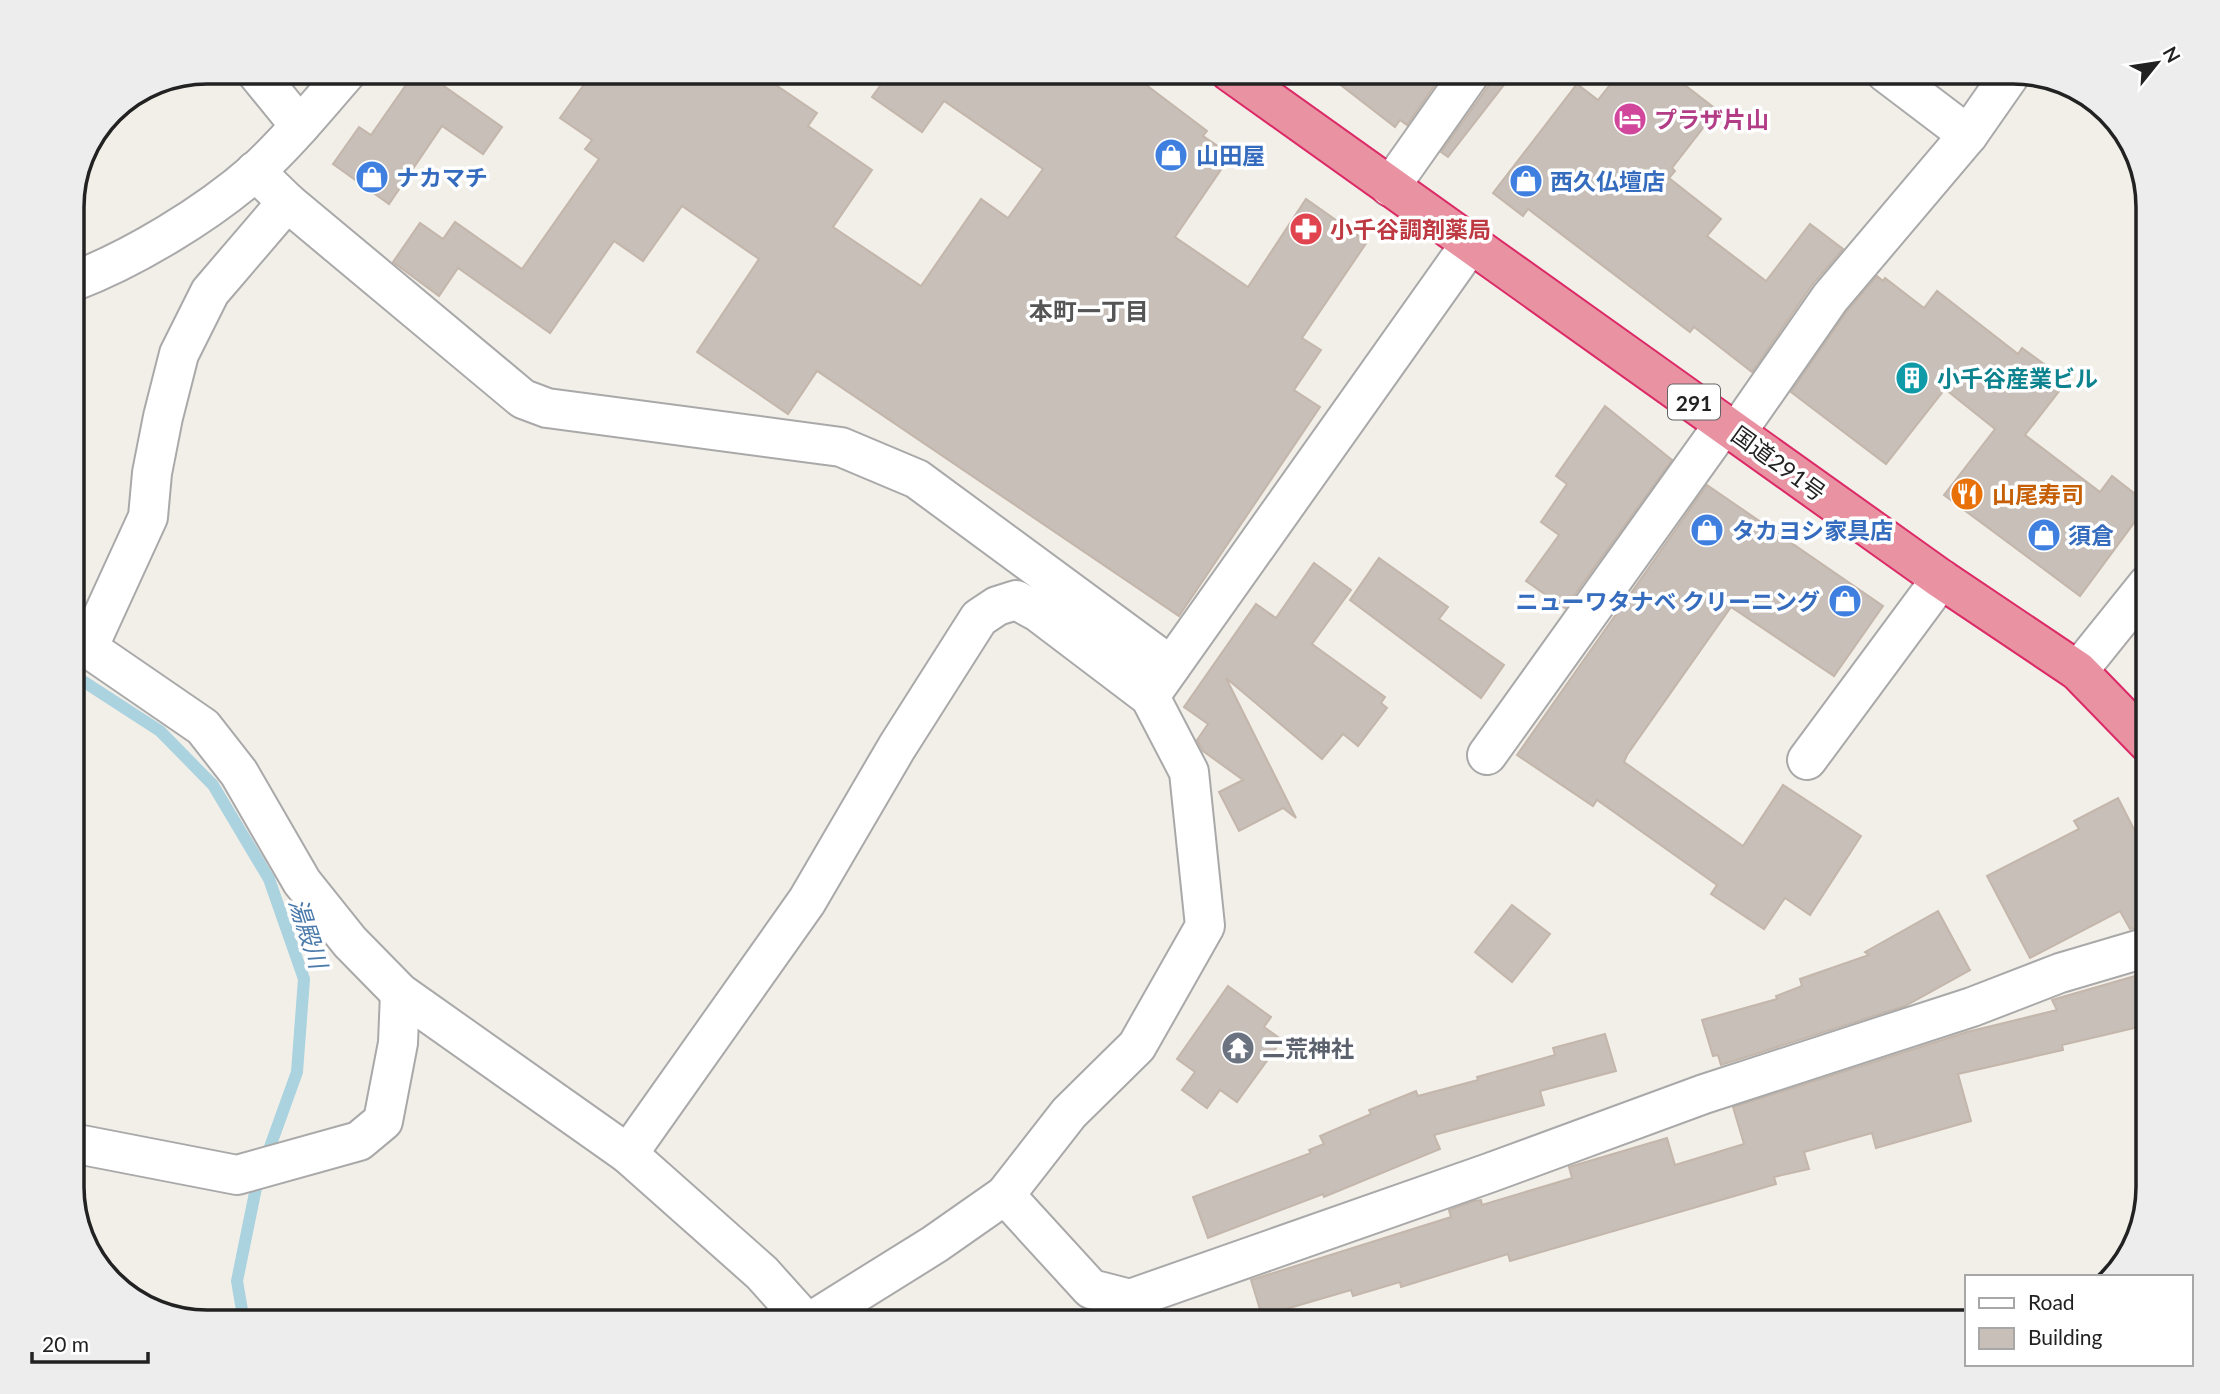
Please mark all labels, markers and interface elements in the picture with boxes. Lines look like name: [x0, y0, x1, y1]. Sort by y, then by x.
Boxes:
north arrow: [2122, 28, 2192, 98]
text: N: [2159, 42, 2186, 66]
hotel icon: プラザ片山: [1611, 100, 1649, 138]
place label: プラザ片山: [1654, 105, 1769, 133]
shop icon: 山田屋: [1152, 136, 1190, 174]
place label: 山田屋: [1196, 141, 1265, 169]
shop icon: ナカマチ: [353, 158, 391, 196]
shop icon: 西久仏壇店: [1507, 162, 1545, 200]
place label: ナカマチ: [396, 163, 488, 191]
place label: 西久仏壇店: [1550, 167, 1665, 195]
pharmacy icon: 小千谷調剤薬局: [1287, 210, 1325, 248]
place label: 小千谷調剤薬局: [1330, 215, 1491, 243]
district label: 本町一丁目: [1029, 296, 1149, 325]
building icon: 小千谷産業ビル: [1893, 359, 1931, 397]
place label: 小千谷産業ビル: [1937, 364, 2098, 392]
road number: 291: [1668, 384, 1720, 420]
street label: 国道291号: [1727, 420, 1831, 506]
restaurant icon: 山尾寿司: [1948, 475, 1986, 513]
place label: 山尾寿司: [1992, 480, 2084, 508]
shop icon: タカヨシ家具店: [1688, 511, 1726, 549]
place label: タカヨシ家具店: [1732, 516, 1893, 544]
shop icon: 須倉: [2025, 516, 2063, 554]
place label: 須倉: [2068, 521, 2114, 549]
shop icon: ニューワタナベ クリーニング: [1826, 582, 1864, 620]
place label: ニューワタナベ クリーニング: [1515, 587, 1820, 615]
water label: 湯殿川: [284, 894, 335, 975]
temple icon: 二荒神社: [1219, 1029, 1257, 1067]
place label: 二荒神社: [1262, 1034, 1354, 1062]
legend: [1965, 1275, 2192, 1366]
text: Road: [2028, 1289, 2075, 1314]
scale bar: [32, 1320, 147, 1364]
text: Building: [2028, 1324, 2103, 1349]
text: 20 m: [42, 1331, 89, 1356]

